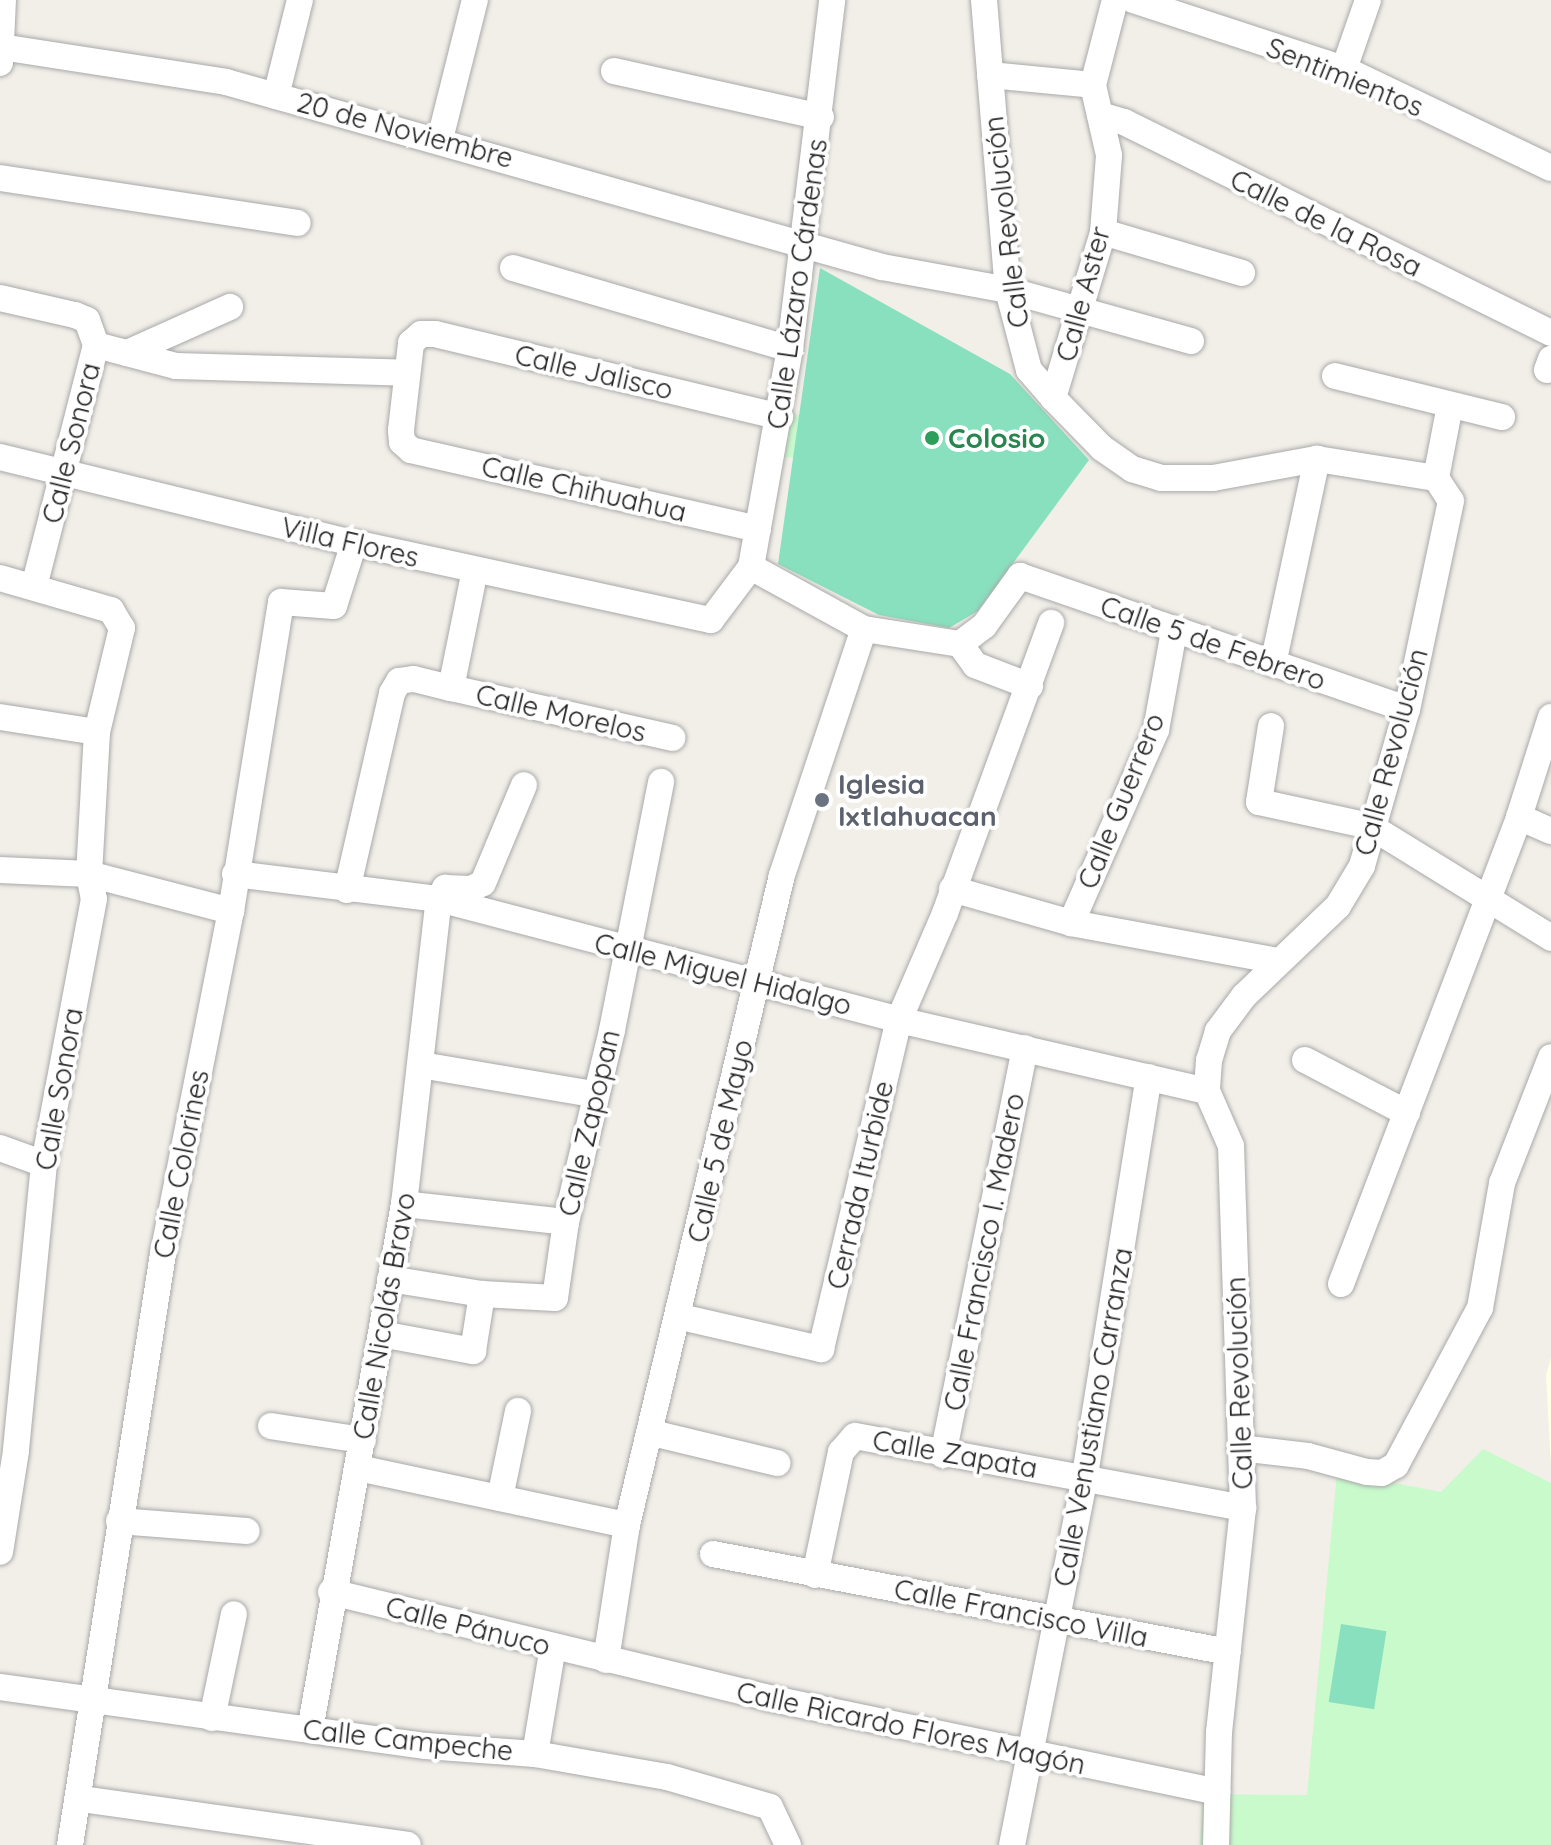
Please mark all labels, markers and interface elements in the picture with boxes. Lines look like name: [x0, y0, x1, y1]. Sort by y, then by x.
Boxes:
street label: Sentimientos: [1262, 30, 1428, 124]
street label: 20 de Noviembre: [293, 85, 517, 175]
street label: Calle Revolución: [976, 114, 1036, 330]
street label: Calle Lázaro Cárdenas: [760, 137, 834, 431]
street label: Calle de la Rosa: [1225, 162, 1427, 284]
street label: Calle Aster: [1049, 223, 1117, 365]
street label: Calle Jalisco: [512, 337, 676, 407]
street label: Calle Sonora: [35, 359, 107, 527]
place label: Colosio: [948, 421, 1045, 455]
marker: Colosio: [923, 429, 941, 447]
street label: Calle Chihuahua: [478, 449, 690, 529]
street label: Villa Flores: [278, 510, 422, 574]
street label: Calle 5 de Febrero: [1096, 589, 1330, 697]
street label: Calle Revolución: [1347, 645, 1435, 859]
street label: Calle Morelos: [473, 677, 649, 749]
street label: Calle Guerrero: [1071, 708, 1171, 894]
place label: Iglesia Ixtlahuacan: [838, 767, 997, 833]
marker: Iglesia Ixtlahuacan: [813, 791, 831, 809]
street label: Calle Miguel Hidalgo: [591, 926, 855, 1022]
street label: Calle Sonora: [28, 1005, 90, 1173]
street label: Calle Zapopan: [551, 1027, 627, 1219]
street label: Calle 5 de Mayo: [680, 1036, 760, 1246]
street label: Calle Colorines: [146, 1067, 216, 1261]
street label: Cerrada Iturbide: [820, 1078, 900, 1292]
street label: Calle Francisco I. Madero: [937, 1090, 1031, 1414]
street label: Calle Nicolás Bravo: [346, 1190, 422, 1442]
street label: Calle Venustiano Carranza: [1047, 1245, 1139, 1589]
street label: Calle Revolución: [1218, 1276, 1260, 1490]
street label: Calle Zapata: [870, 1423, 1040, 1485]
street label: Calle Francisco Villa: [891, 1572, 1151, 1654]
street label: Calle Pánuco: [382, 1589, 554, 1663]
street label: Calle Ricardo Flores Magón: [734, 1675, 1088, 1781]
street label: Calle Campeche: [301, 1712, 515, 1768]

